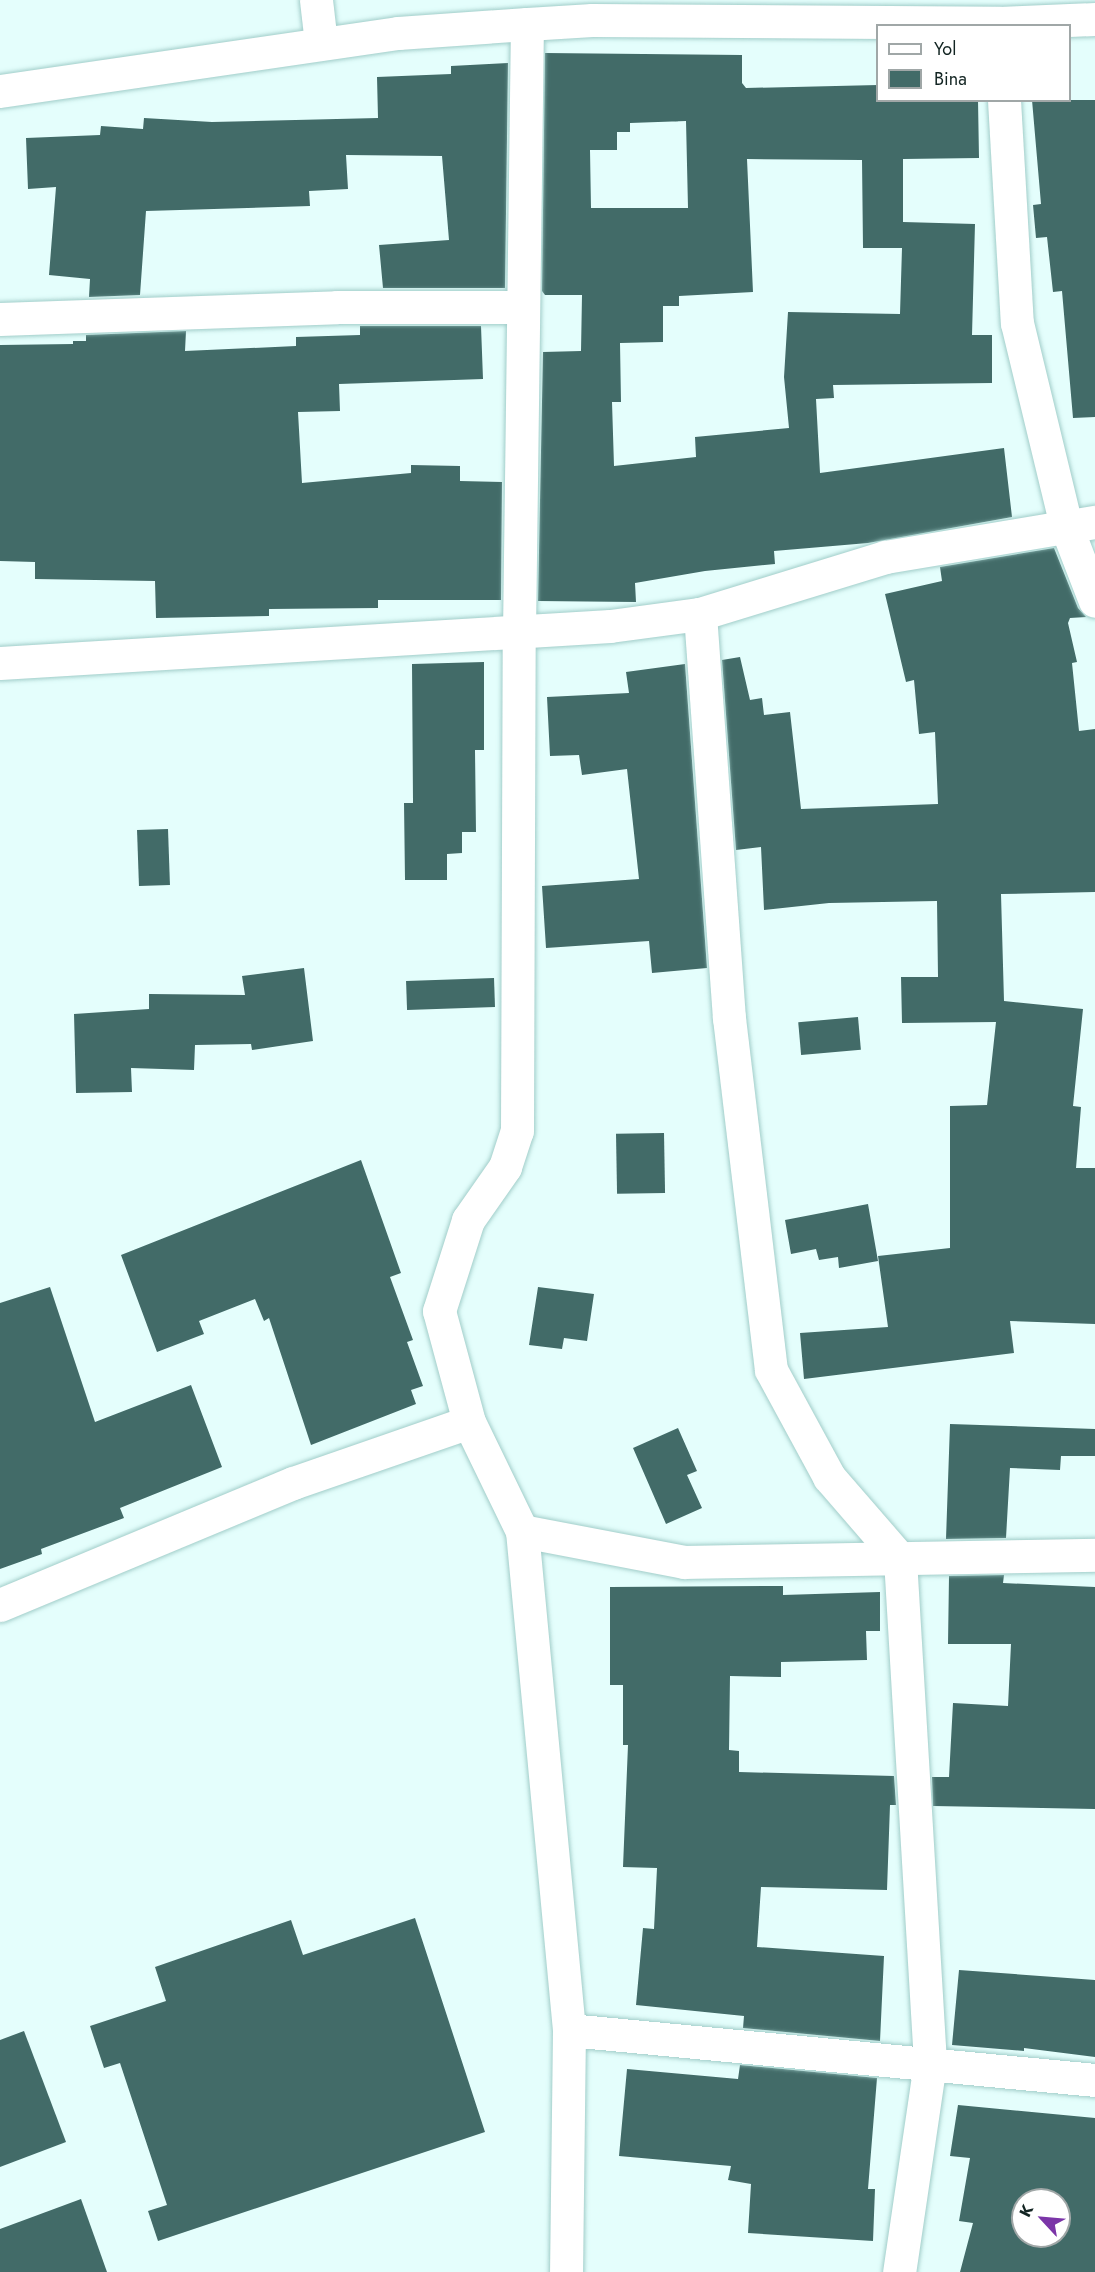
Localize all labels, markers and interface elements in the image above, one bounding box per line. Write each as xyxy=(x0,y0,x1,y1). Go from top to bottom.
legend xyxy=(876,24,1071,102)
text: Yol xyxy=(934,36,956,62)
text: Bina xyxy=(934,66,967,92)
north arrow xyxy=(1011,2188,1071,2248)
text: K xyxy=(1013,2201,1039,2221)

